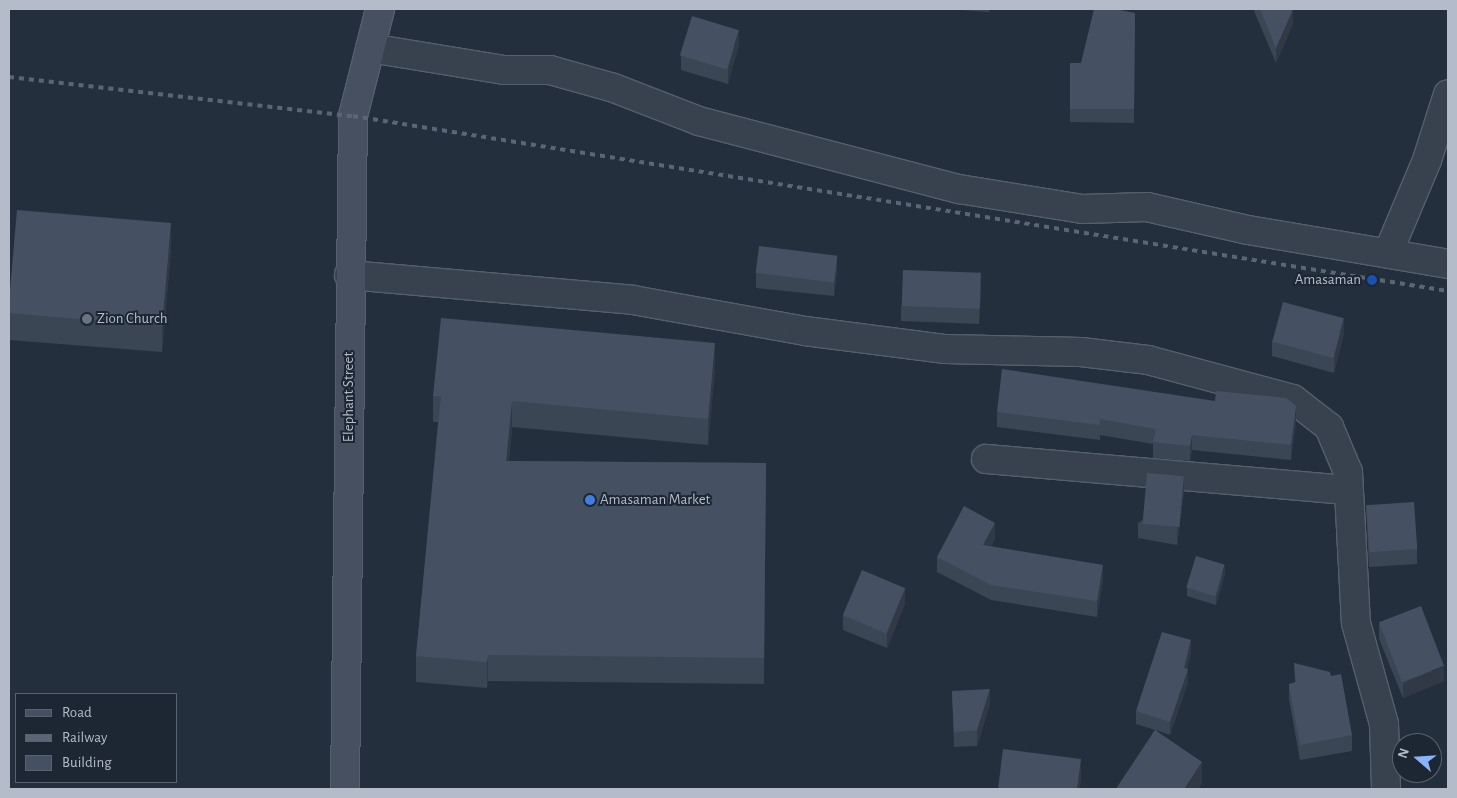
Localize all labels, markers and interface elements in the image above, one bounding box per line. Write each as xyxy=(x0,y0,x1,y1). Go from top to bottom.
place label: Amasaman xyxy=(1295,271,1361,289)
marker: Amasaman xyxy=(1365,273,1379,287)
place label: Zion Church xyxy=(97,310,167,328)
marker: Zion Church xyxy=(81,313,93,325)
street label: Elephant Street xyxy=(340,352,358,442)
place label: Amasaman Market xyxy=(600,491,710,509)
marker: Amasaman Market xyxy=(584,494,596,506)
legend xyxy=(15,693,178,783)
text: Road xyxy=(62,705,92,720)
text: Railway xyxy=(62,730,107,745)
north arrow xyxy=(1392,733,1442,783)
text: N xyxy=(1396,747,1412,760)
text: Building xyxy=(62,755,112,770)

